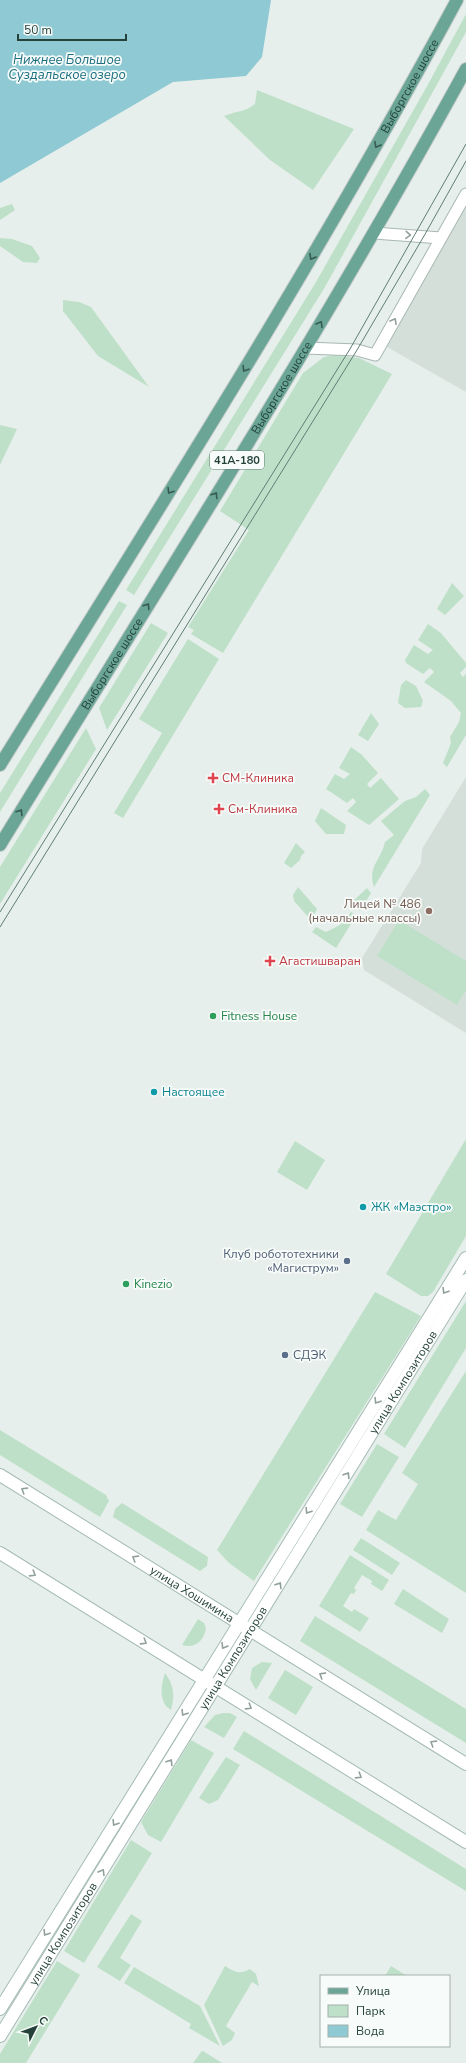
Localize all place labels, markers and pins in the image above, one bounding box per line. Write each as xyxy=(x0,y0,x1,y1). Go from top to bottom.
place label: СМ-Клиника xyxy=(222,770,294,786)
marker: СМ-Клиника xyxy=(207,772,219,784)
place label: См-Клиника xyxy=(228,801,298,817)
marker: См-Клиника xyxy=(213,803,225,815)
place label: Лицей № 486 (начальные классы) xyxy=(308,896,421,926)
marker: Лицей № 486 (начальные классы) xyxy=(424,906,434,916)
place label: Агастишваран xyxy=(279,953,361,969)
marker: Агастишваран xyxy=(264,955,276,967)
place label: Fitness House xyxy=(221,1008,297,1024)
marker: Fitness House xyxy=(208,1011,218,1021)
place label: Настоящее xyxy=(162,1084,225,1100)
marker: Настоящее xyxy=(149,1087,159,1097)
place label: ЖК «Маэстро» xyxy=(371,1199,452,1215)
marker: ЖК «Маэстро» xyxy=(358,1202,368,1212)
place label: Клуб робототехники «Магиструм» xyxy=(223,1246,339,1276)
marker: Клуб робототехники «Магиструм» xyxy=(342,1256,352,1266)
place label: Kinezio xyxy=(134,1276,173,1292)
marker: Kinezio xyxy=(121,1279,131,1289)
place label: СДЭК xyxy=(293,1347,326,1363)
marker: СДЭК xyxy=(280,1350,290,1360)

